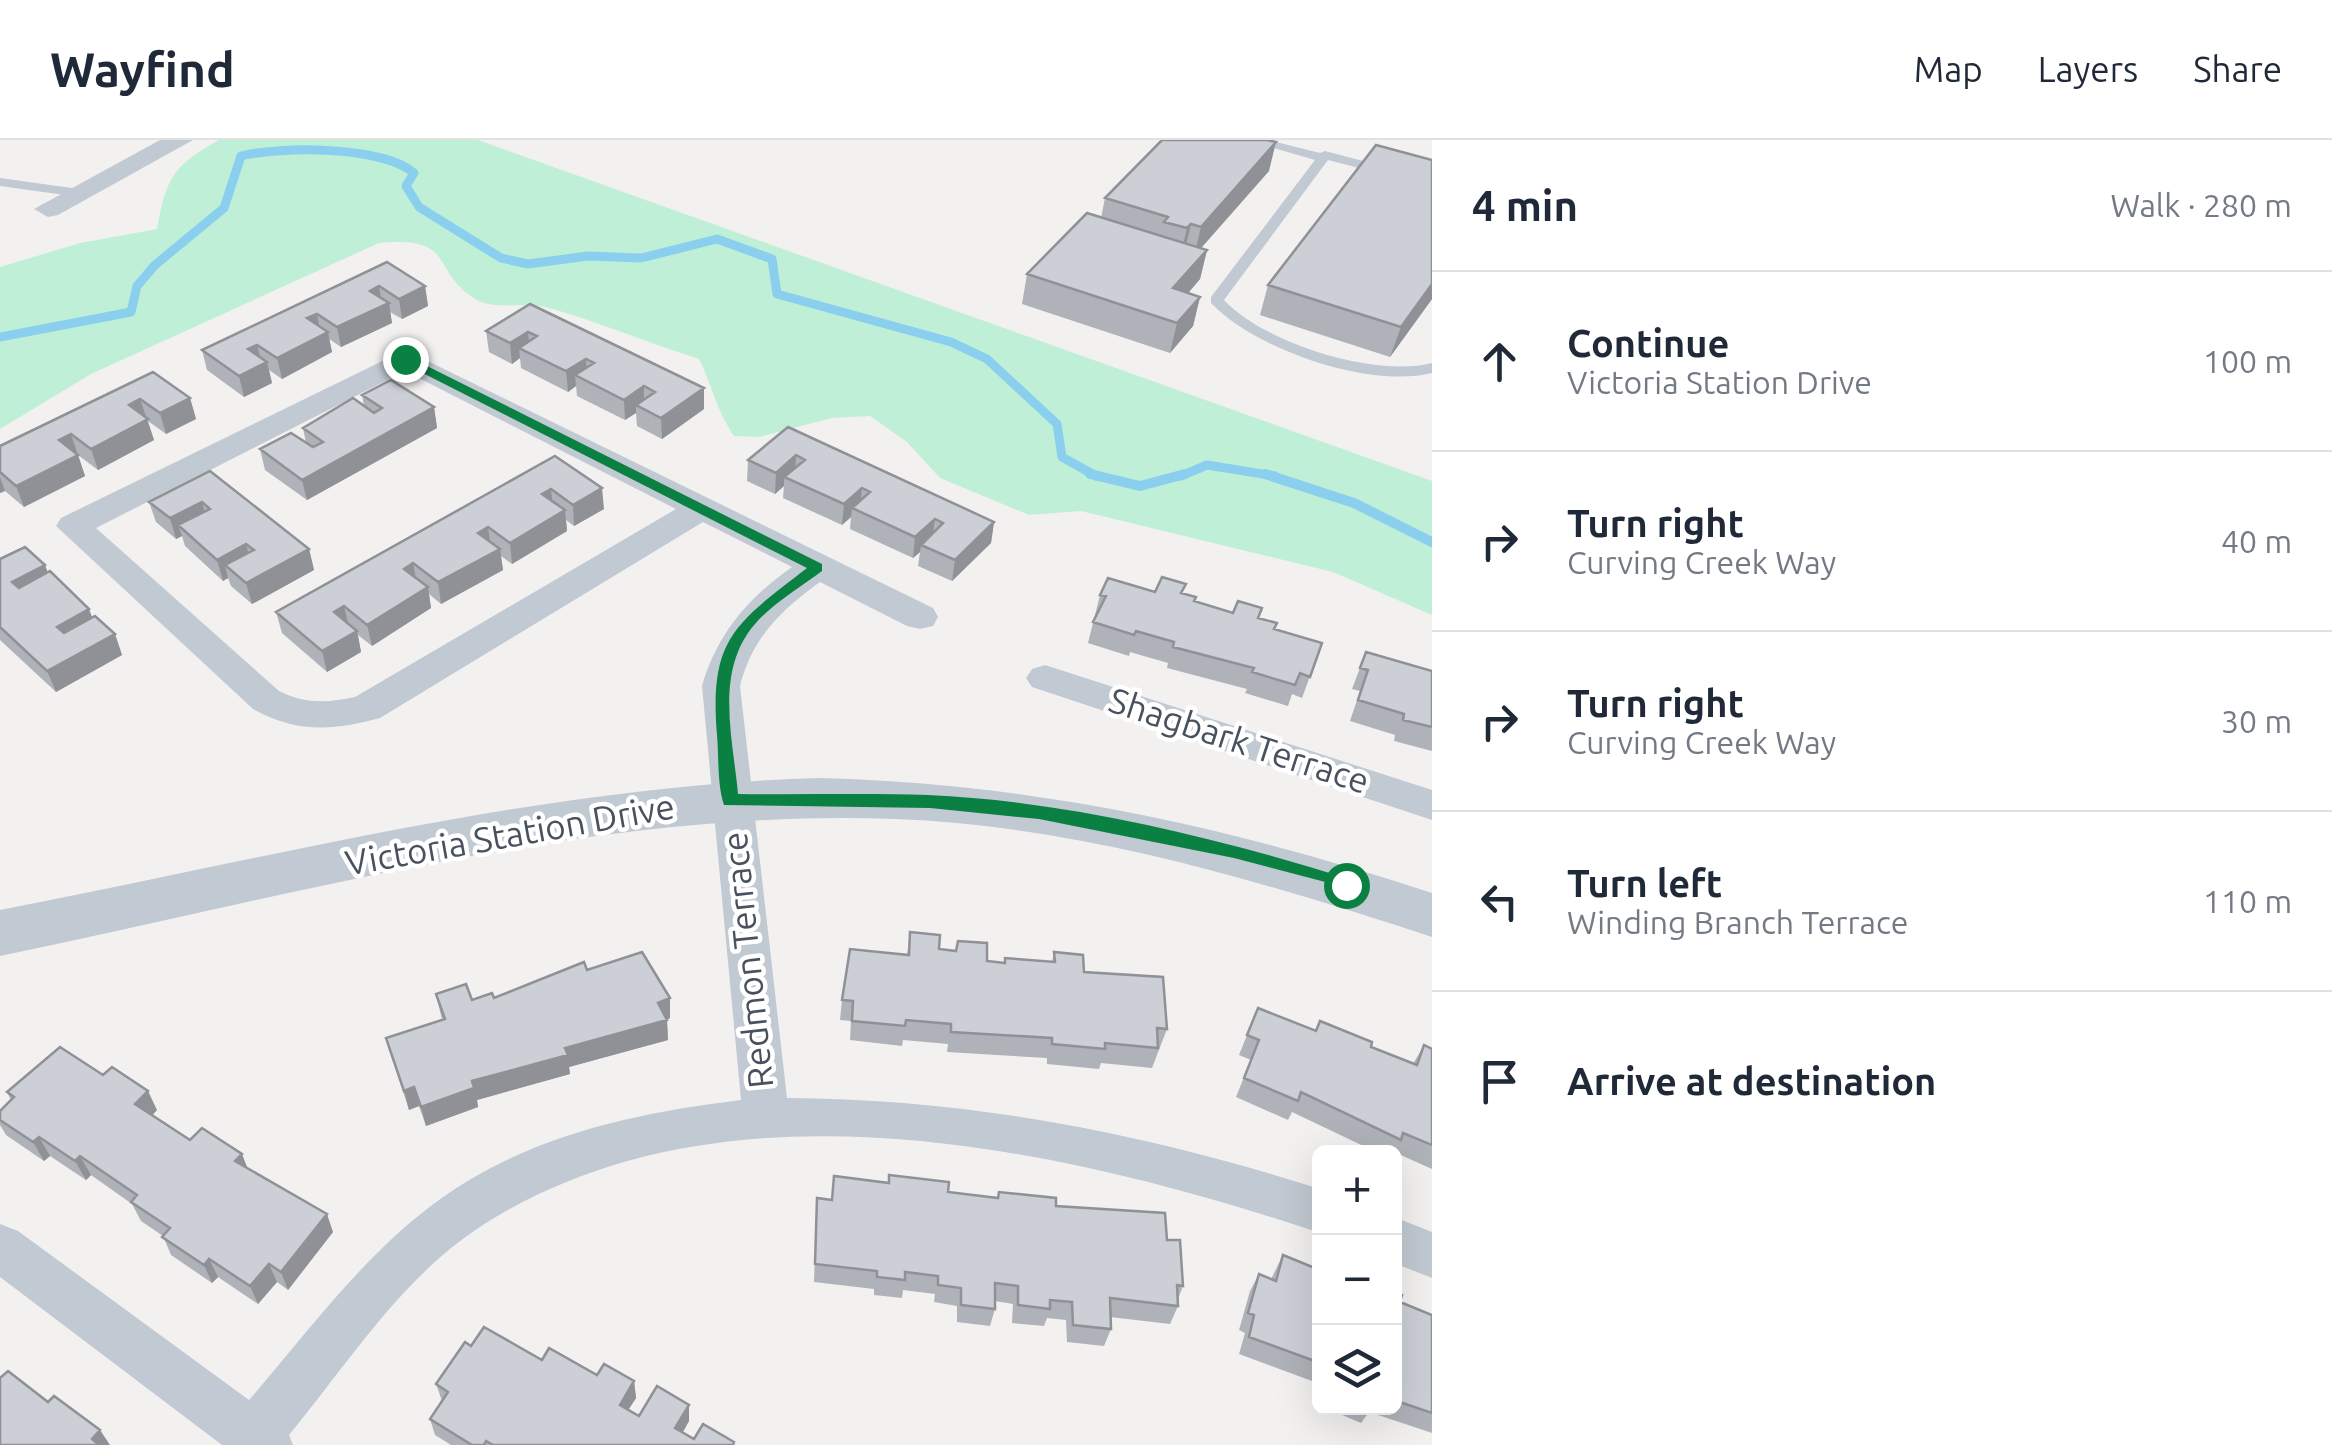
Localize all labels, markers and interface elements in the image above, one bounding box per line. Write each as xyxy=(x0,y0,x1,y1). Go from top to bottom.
text: Wayfind xyxy=(50,42,235,96)
text: Map xyxy=(1914,49,1983,89)
text: Layers xyxy=(2038,49,2138,89)
text: Share xyxy=(2193,49,2282,89)
text: 4 min xyxy=(1472,182,1578,229)
text: Walk · 280 m xyxy=(2110,187,2292,223)
text: Continue xyxy=(1567,322,1729,364)
icon: ahead xyxy=(1472,334,1527,389)
route end xyxy=(383,337,429,383)
text: 100 m xyxy=(2203,343,2292,379)
text: Victoria Station Drive xyxy=(1567,364,1872,400)
text: Turn right xyxy=(1567,502,1744,544)
icon: right xyxy=(1472,514,1527,569)
text: 40 m xyxy=(2221,523,2292,559)
text: Curving Creek Way xyxy=(1567,544,1836,580)
street label: Shagbark Terrace xyxy=(1104,679,1374,801)
text: Turn right xyxy=(1567,682,1744,724)
icon: right xyxy=(1472,694,1527,749)
text: 30 m xyxy=(2221,703,2292,739)
text: Curving Creek Way xyxy=(1567,724,1836,760)
street label: Victoria Station Drive xyxy=(342,785,678,883)
street label: Redmon Terrace xyxy=(714,830,780,1090)
text: Turn left xyxy=(1567,862,1722,904)
route start xyxy=(1324,863,1370,909)
icon: left xyxy=(1472,874,1527,929)
text: 110 m xyxy=(2203,883,2292,919)
text: Winding Branch Terrace xyxy=(1567,904,1908,940)
icon: arrive xyxy=(1472,1054,1527,1109)
text: Arrive at destination xyxy=(1567,1060,1936,1102)
map controls xyxy=(1312,1145,1402,1415)
button: + xyxy=(1312,1145,1402,1235)
button: − xyxy=(1312,1235,1402,1325)
button: layers xyxy=(1312,1325,1402,1415)

